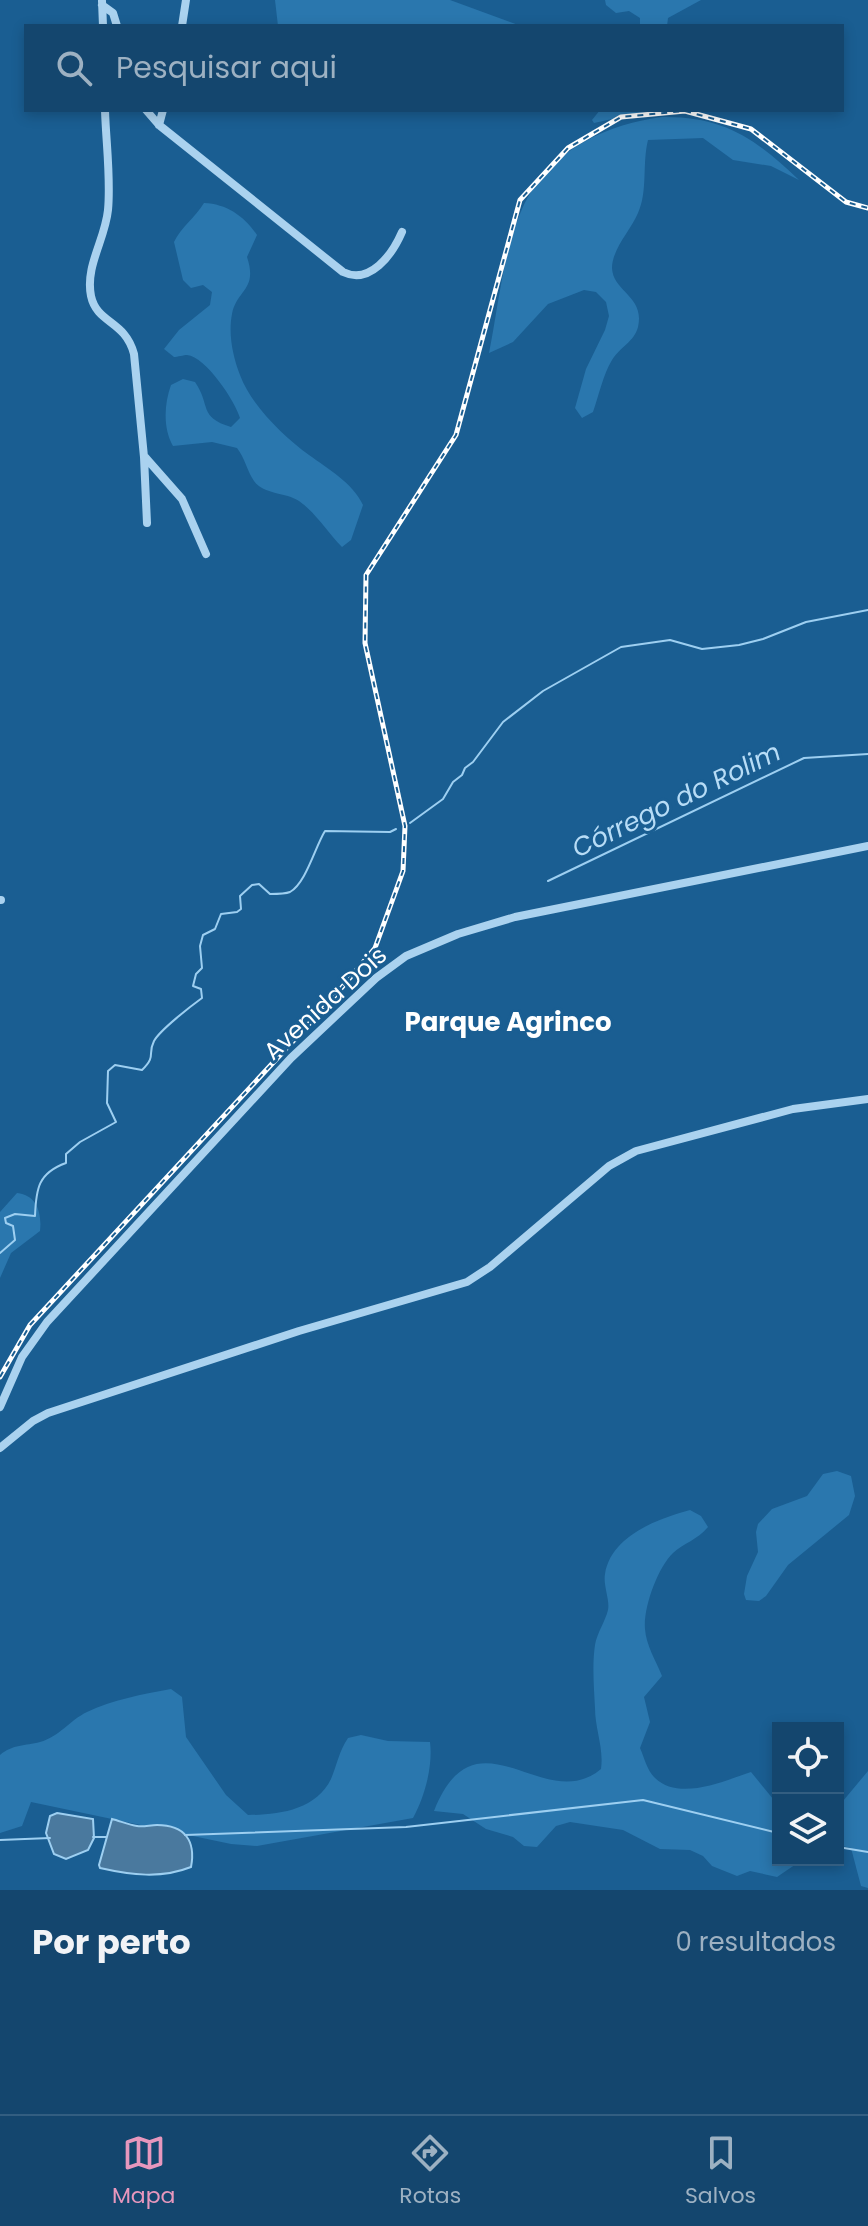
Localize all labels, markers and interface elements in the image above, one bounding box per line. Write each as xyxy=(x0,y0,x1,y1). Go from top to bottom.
search box xyxy=(24,24,844,112)
icon: search xyxy=(52,46,96,90)
text: Pesquisar aqui xyxy=(116,46,337,89)
water label: Córrego do Rolim xyxy=(566,734,786,866)
street label: Avenida Dois xyxy=(256,939,394,1067)
district label: Parque Agrinco xyxy=(404,1004,612,1040)
map controls xyxy=(772,1722,844,1866)
button: locate xyxy=(772,1722,844,1794)
button: layers xyxy=(772,1794,844,1866)
text: Por perto xyxy=(32,1918,191,1966)
text: 0 resultados xyxy=(675,1924,836,1960)
tab: Mapa xyxy=(112,2131,175,2212)
tab: Rotas xyxy=(399,2131,461,2212)
tab: Salvos xyxy=(685,2131,756,2212)

